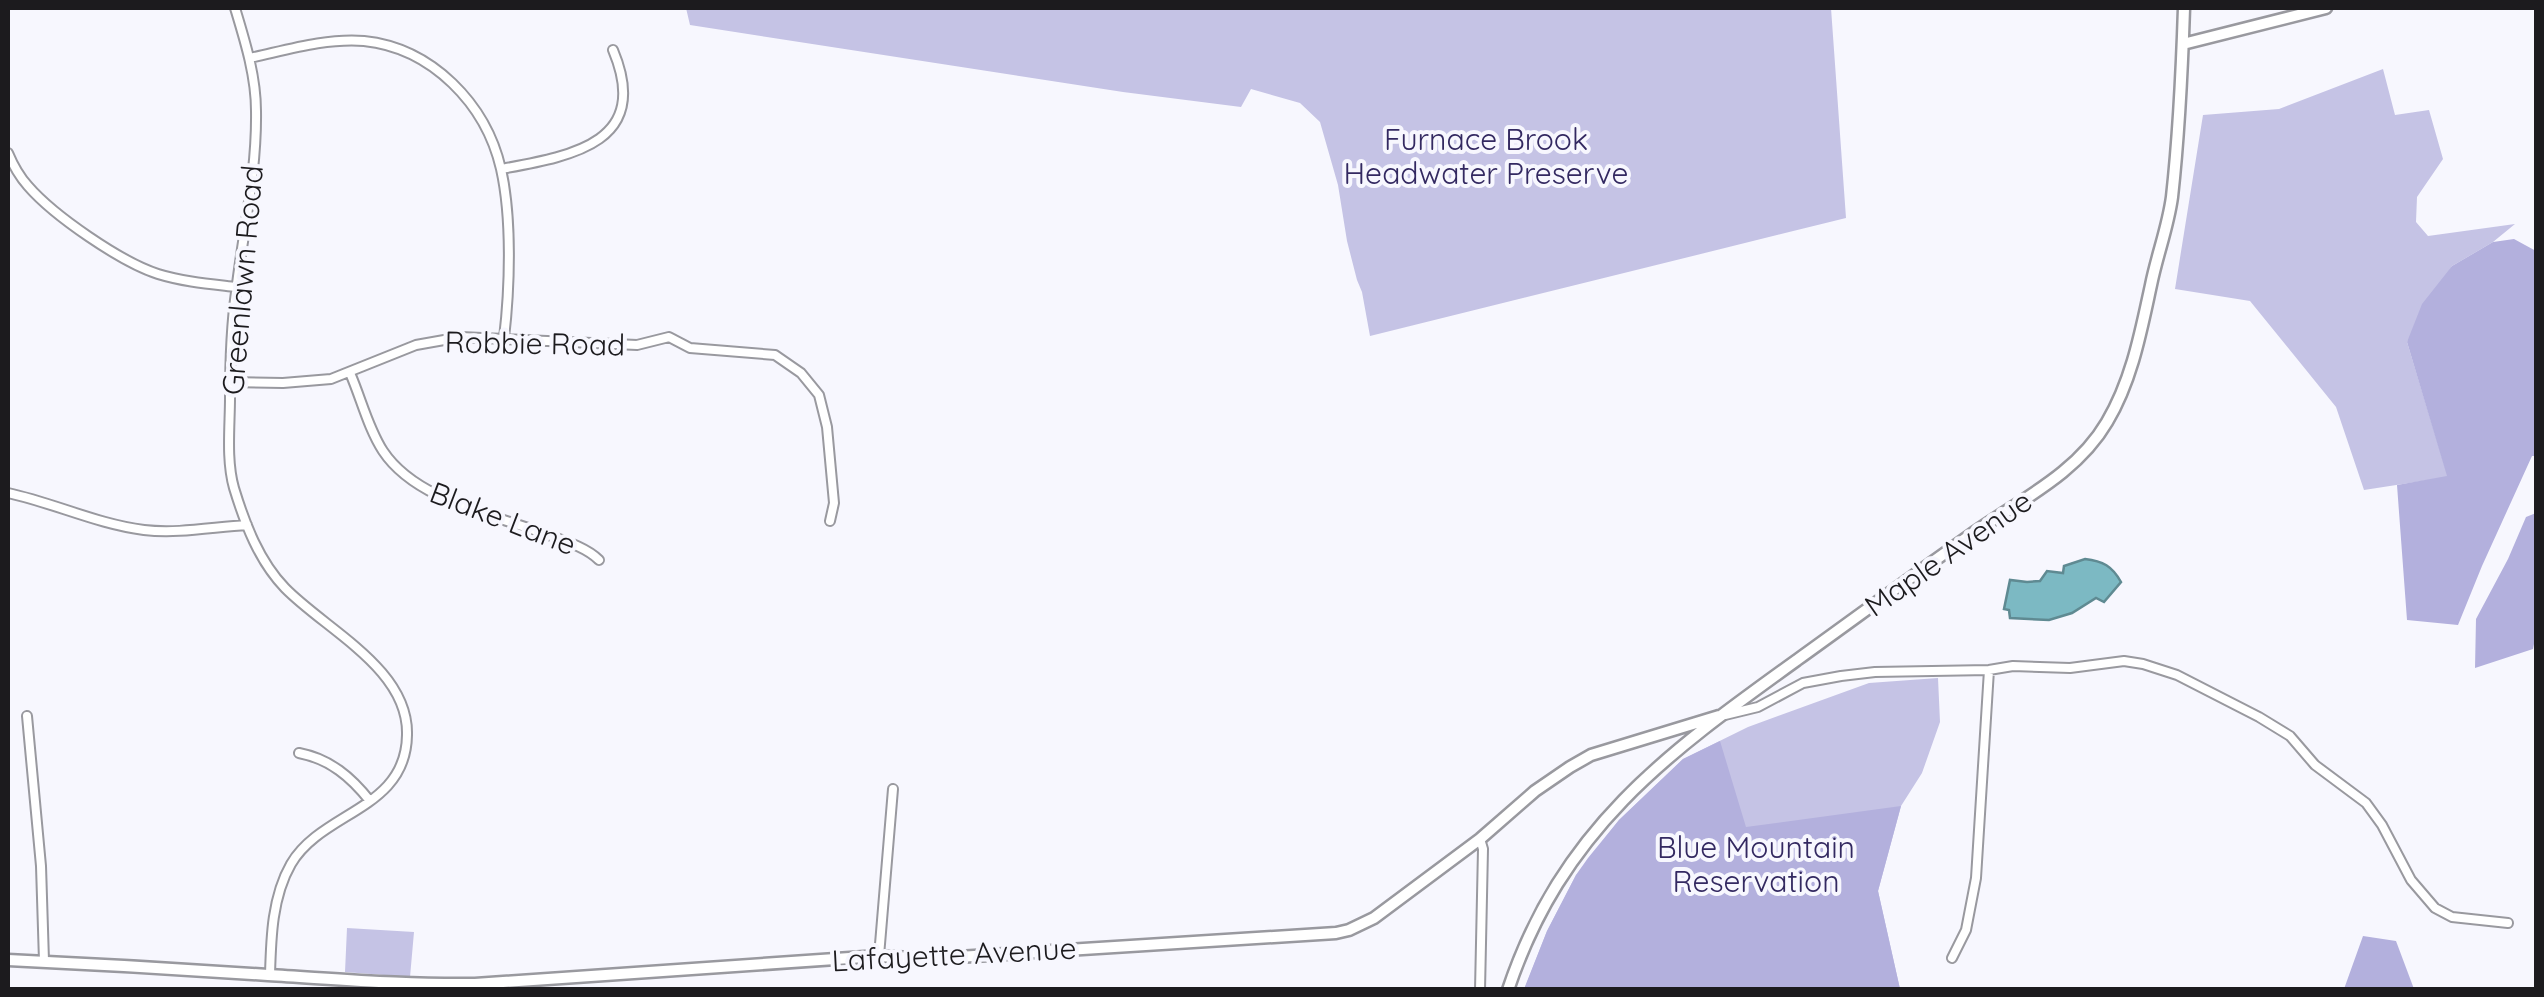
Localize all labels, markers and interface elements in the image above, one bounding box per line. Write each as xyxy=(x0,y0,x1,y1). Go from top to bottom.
park label: Furnace Brook Headwater Preserve xyxy=(1343,120,1629,192)
street label: Greenlawn Road xyxy=(213,164,271,396)
street label: Robbie Road xyxy=(444,322,626,364)
street label: Blake Lane xyxy=(425,473,581,563)
street label: Maple Avenue xyxy=(1857,481,2039,625)
park label: Blue Mountain Reservation xyxy=(1657,828,1855,900)
street label: Lafayette Avenue xyxy=(831,929,1077,979)

